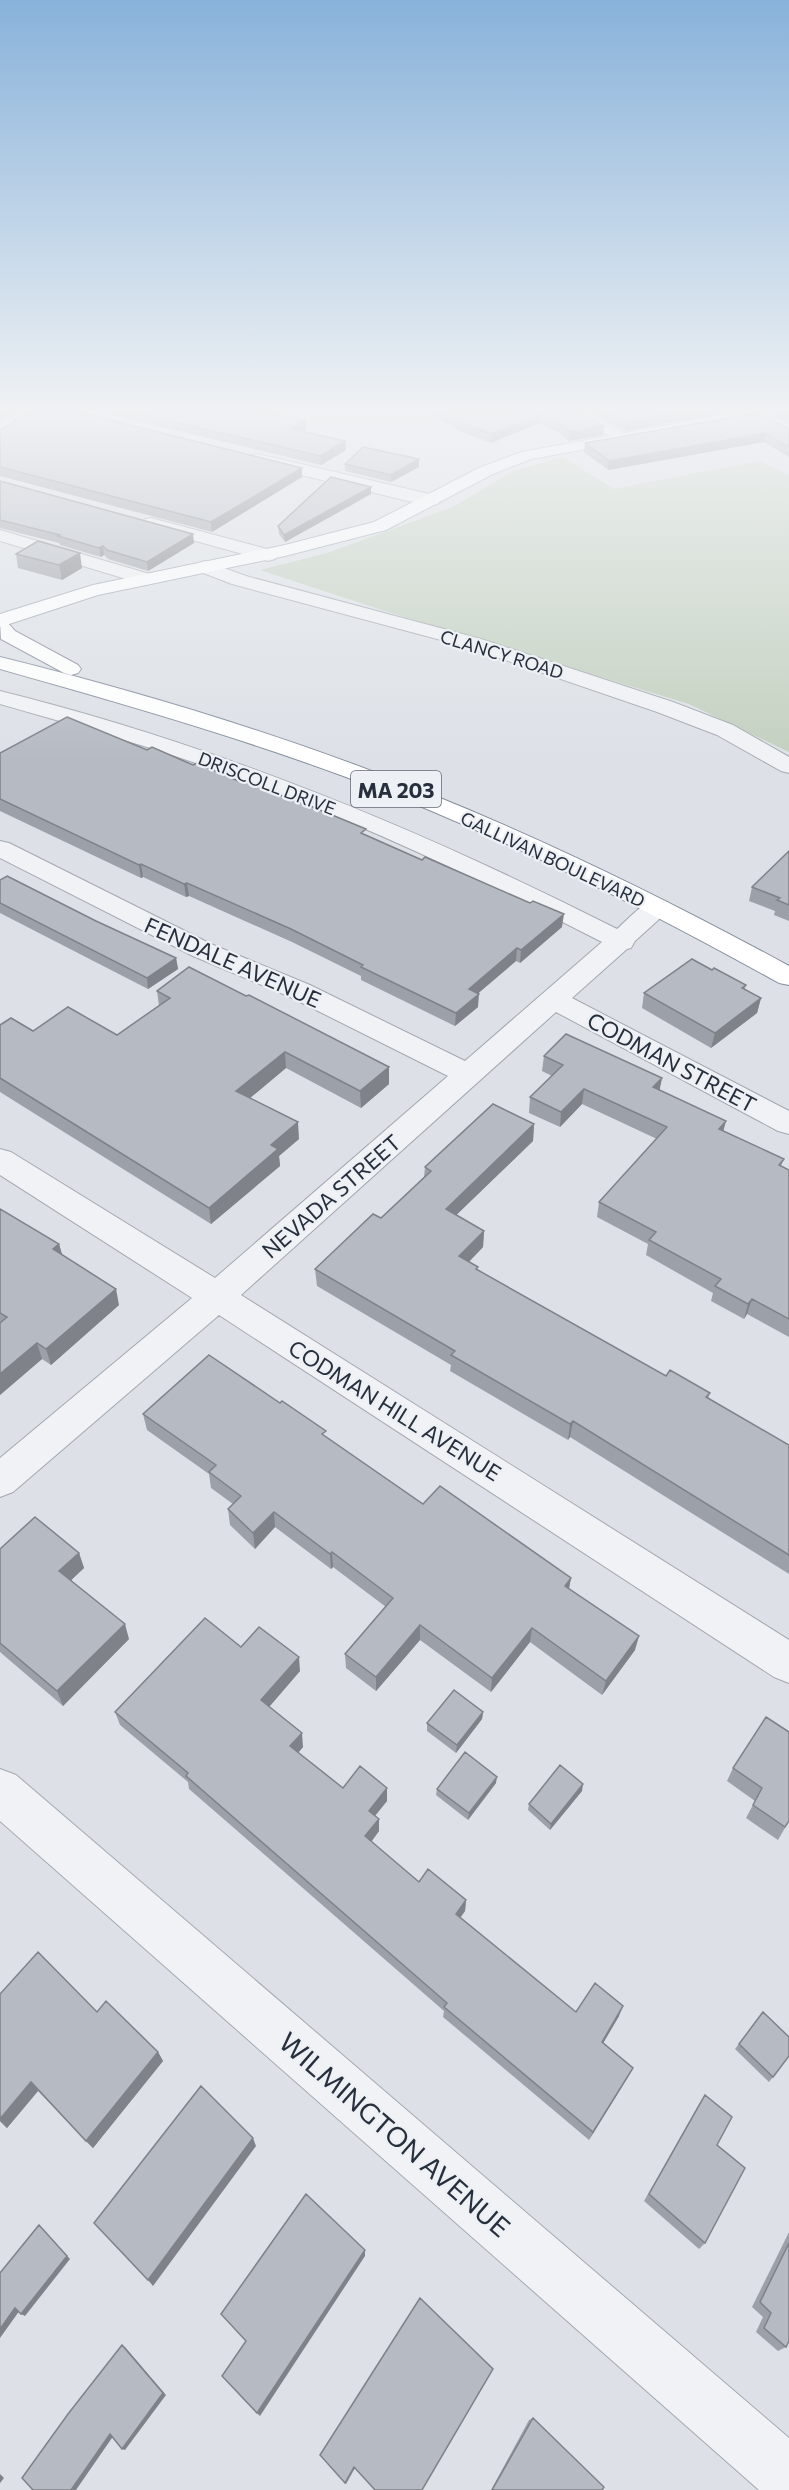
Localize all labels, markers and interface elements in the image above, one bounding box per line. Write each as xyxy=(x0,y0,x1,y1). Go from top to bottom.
street label: CLANCY ROAD xyxy=(438,625,566,683)
street label: DRISCOLL DRIVE xyxy=(195,747,339,819)
road number: MA 203 xyxy=(351,771,441,807)
street label: GALLIVAN BOULEVARD xyxy=(457,807,649,911)
street label: FENDALE AVENUE xyxy=(141,911,325,1013)
street label: CODMAN STREET xyxy=(583,1006,761,1118)
street label: NEVADA STREET xyxy=(256,1128,406,1264)
street label: CODMAN HILL AVENUE xyxy=(284,1334,506,1486)
street label: WILMINGTON AVENUE xyxy=(273,2025,517,2243)

